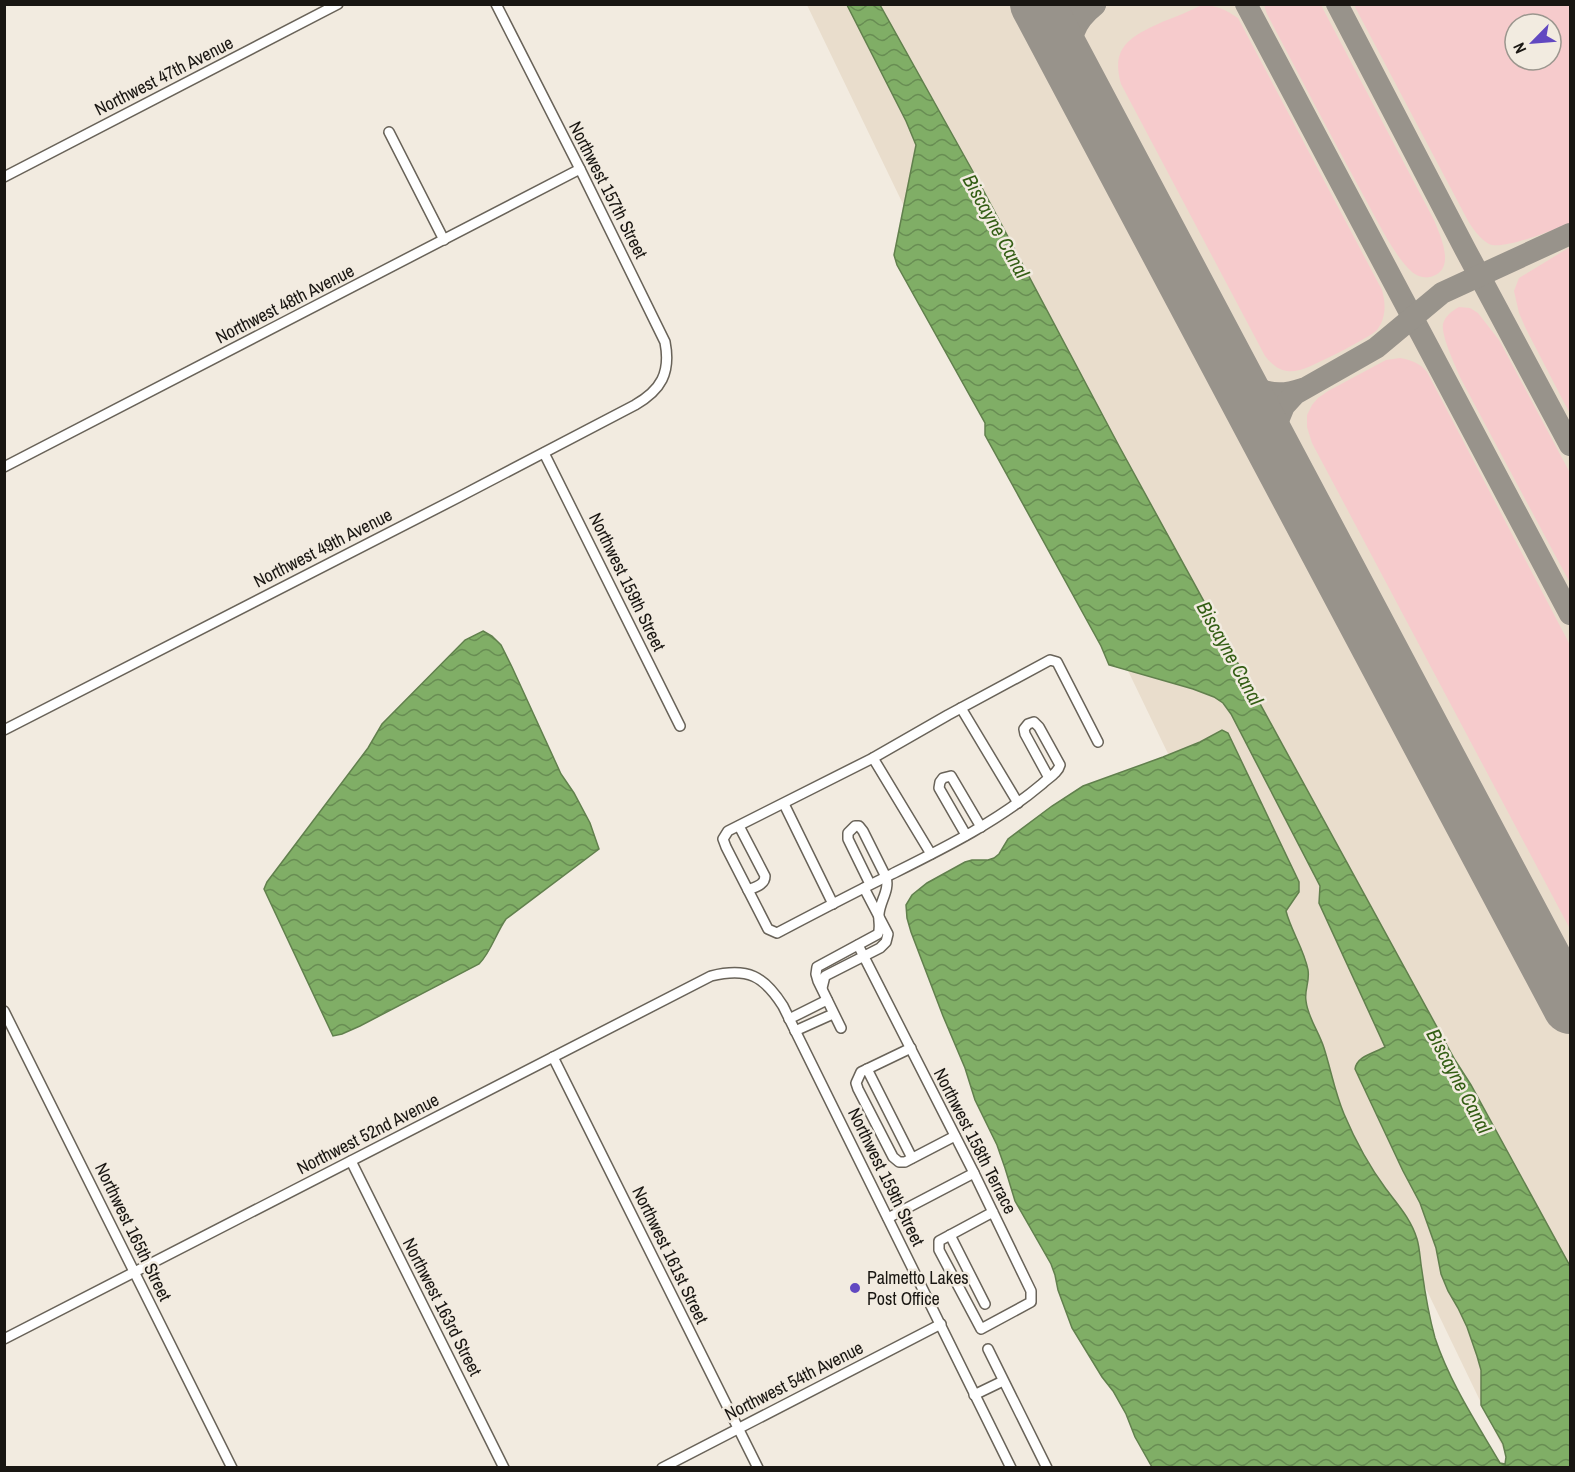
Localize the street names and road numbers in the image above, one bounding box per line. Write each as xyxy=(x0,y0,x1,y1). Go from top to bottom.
street label: Northwest 47th Avenue xyxy=(90,30,237,121)
street label: Northwest 157th Street xyxy=(563,117,654,263)
street label: Northwest 48th Avenue xyxy=(211,258,358,349)
street label: Northwest 49th Avenue xyxy=(249,502,396,593)
street label: Northwest 159th Street xyxy=(583,508,672,655)
street label: Northwest 158th Terrace xyxy=(928,1064,1023,1218)
street label: Northwest 52nd Avenue xyxy=(292,1087,443,1180)
street label: Northwest 159th Street xyxy=(842,1103,931,1250)
street label: Northwest 165th Street xyxy=(89,1158,178,1305)
street label: Northwest 161st Street xyxy=(626,1182,715,1328)
street label: Northwest 163rd Street xyxy=(397,1233,488,1380)
street label: Northwest 54th Avenue xyxy=(720,1335,867,1426)

